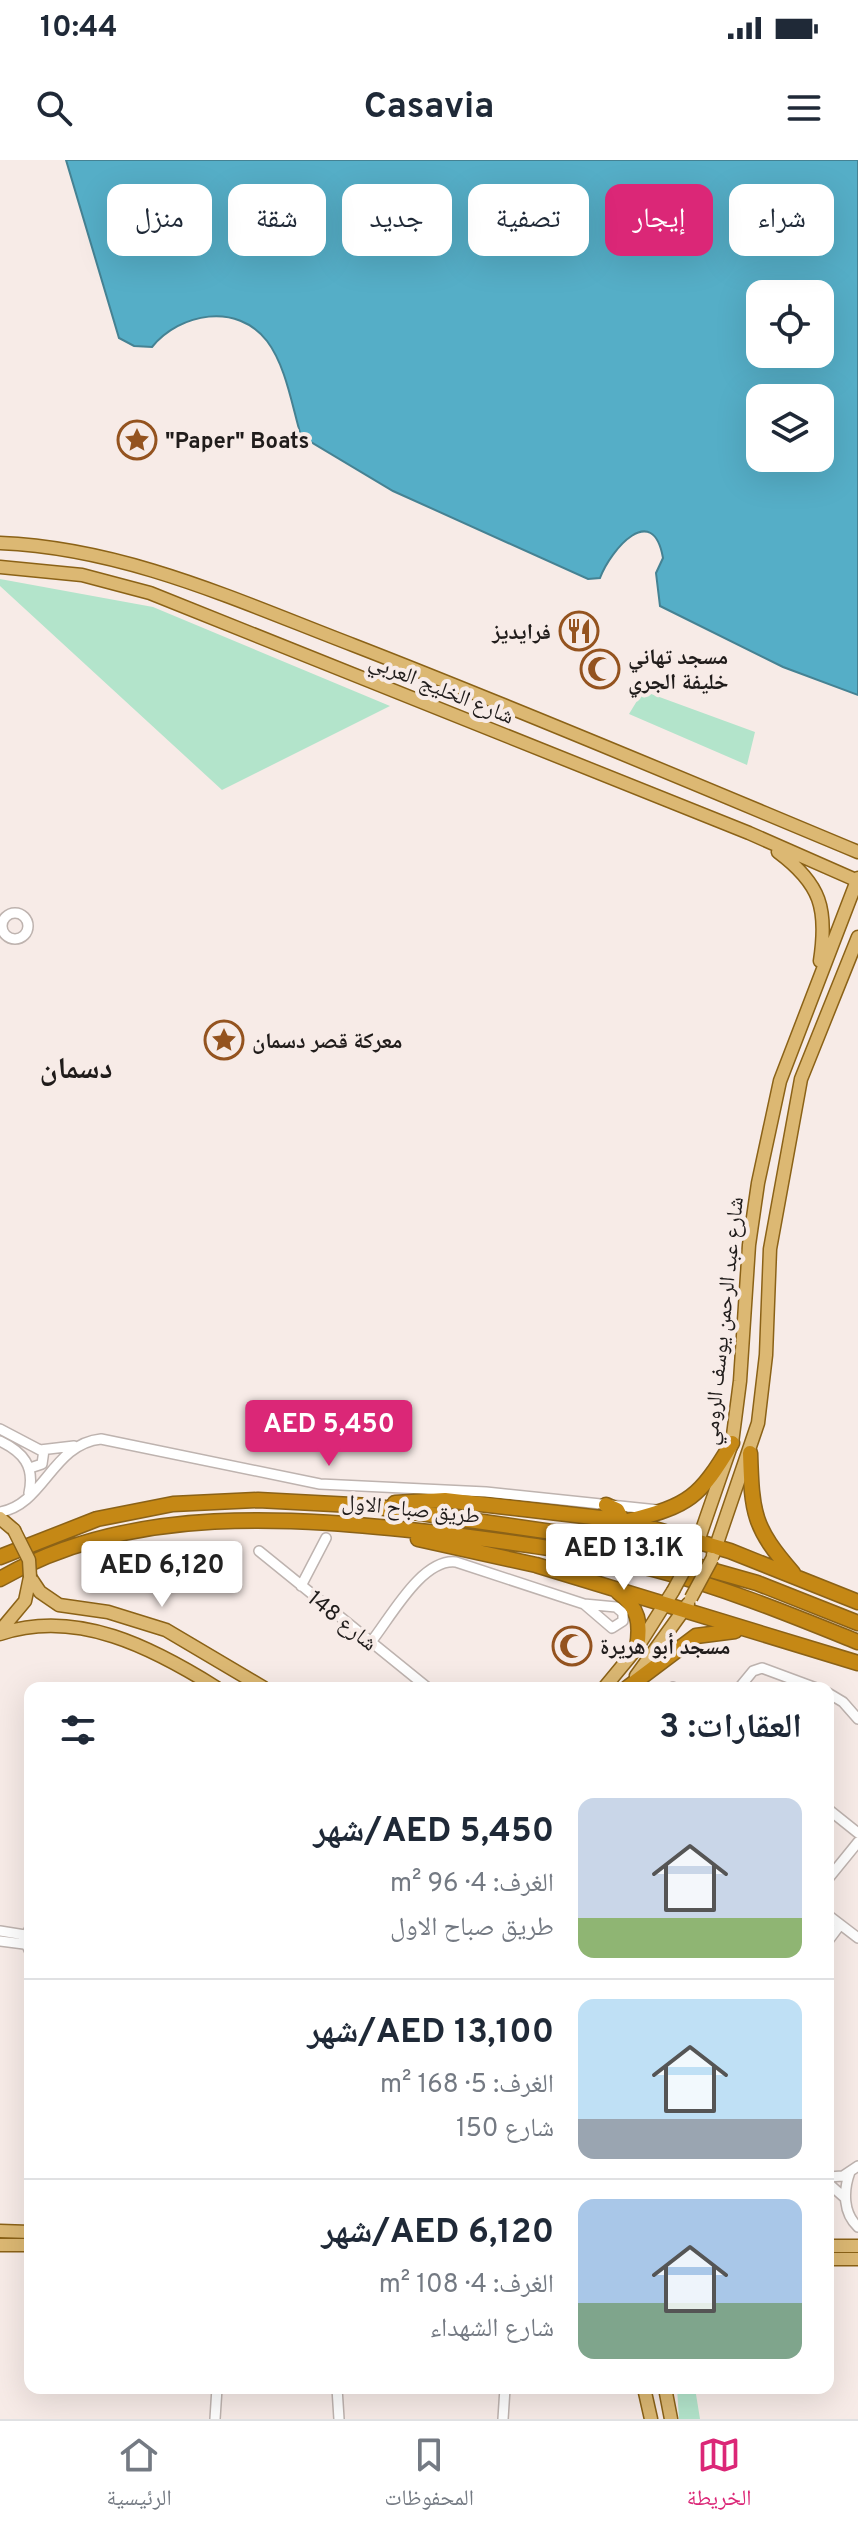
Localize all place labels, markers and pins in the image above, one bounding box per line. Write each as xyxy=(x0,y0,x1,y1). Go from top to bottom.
place icon: "Paper" Boats xyxy=(116,419,158,461)
place label: "Paper" Boats xyxy=(165,429,309,456)
restaurant icon: فرايديز xyxy=(558,610,600,652)
place label: فرايديز xyxy=(491,620,551,647)
place label: مسجد تهاني خليفة الجري xyxy=(628,645,729,698)
mosque icon: مسجد تهاني خليفة الجري xyxy=(579,648,621,690)
place icon: معركة قصر دسمان xyxy=(203,1019,245,1061)
place label: معركة قصر دسمان xyxy=(252,1029,402,1056)
pin: AED 5,450 xyxy=(237,1400,421,1468)
pin: AED 13.1K xyxy=(532,1524,716,1592)
pin: AED 6,120 xyxy=(70,1541,254,1609)
mosque icon: مسجد أبو هريرة xyxy=(551,1625,593,1667)
place label: مسجد أبو هريرة xyxy=(600,1632,731,1662)

